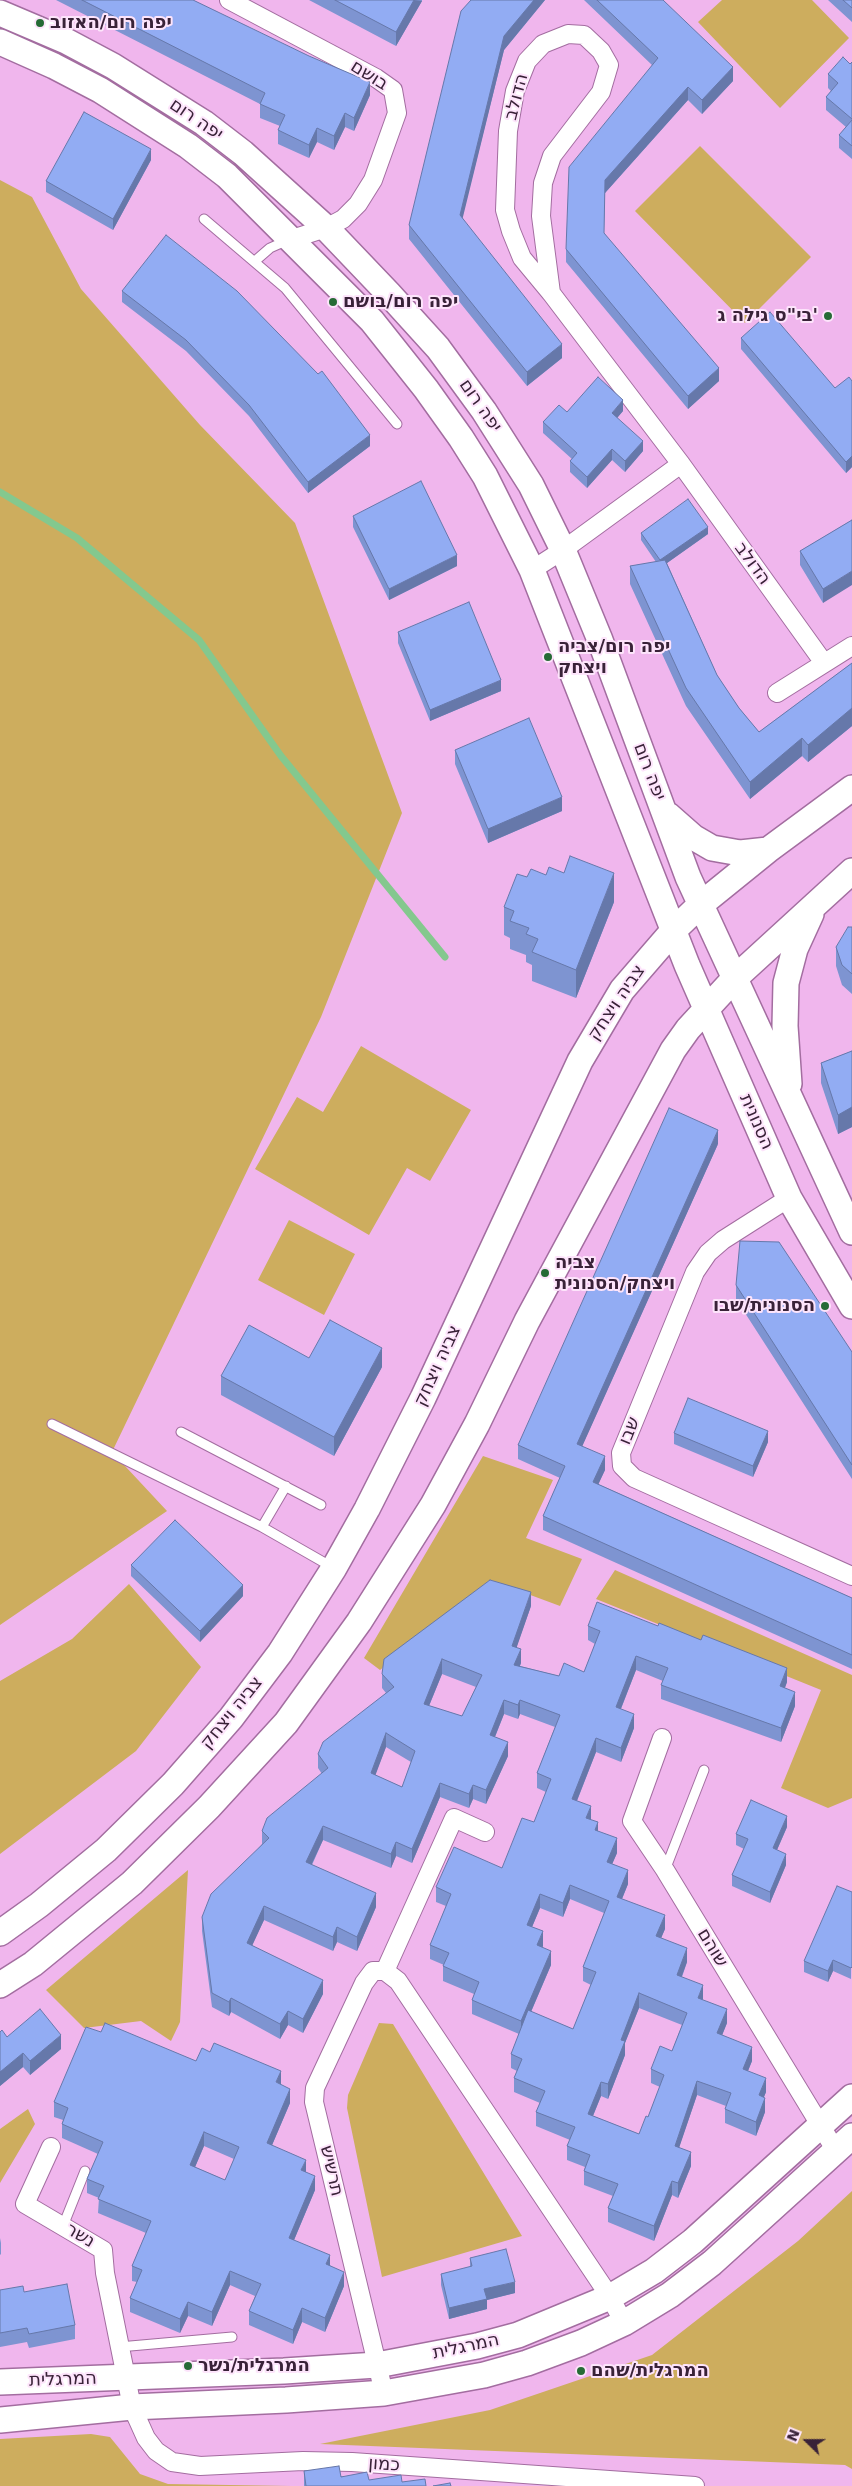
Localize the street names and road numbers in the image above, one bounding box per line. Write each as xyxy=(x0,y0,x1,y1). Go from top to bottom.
street label: בושם xyxy=(346,56,392,96)
street label: הדולב xyxy=(500,71,534,123)
street label: יפה רום xyxy=(165,94,227,146)
street label: יפה רום xyxy=(454,375,506,437)
street label: הדולב xyxy=(729,539,775,589)
street label: יפה רום xyxy=(628,740,670,804)
street label: צביה ויצחק xyxy=(584,961,650,1045)
street label: הסנונית xyxy=(734,1091,778,1153)
street label: צביה ויצחק xyxy=(410,1322,466,1410)
street label: שבו xyxy=(615,1414,645,1448)
street label: צביה ויצחק xyxy=(196,1673,268,1753)
street label: שוהם xyxy=(692,1925,732,1971)
street label: תרשיש xyxy=(315,2143,347,2199)
street label: נשר xyxy=(62,2219,98,2253)
street label: המרגלית xyxy=(431,2329,501,2365)
street label: המרגלית xyxy=(29,2368,97,2392)
street label: כמון xyxy=(368,2453,400,2477)

